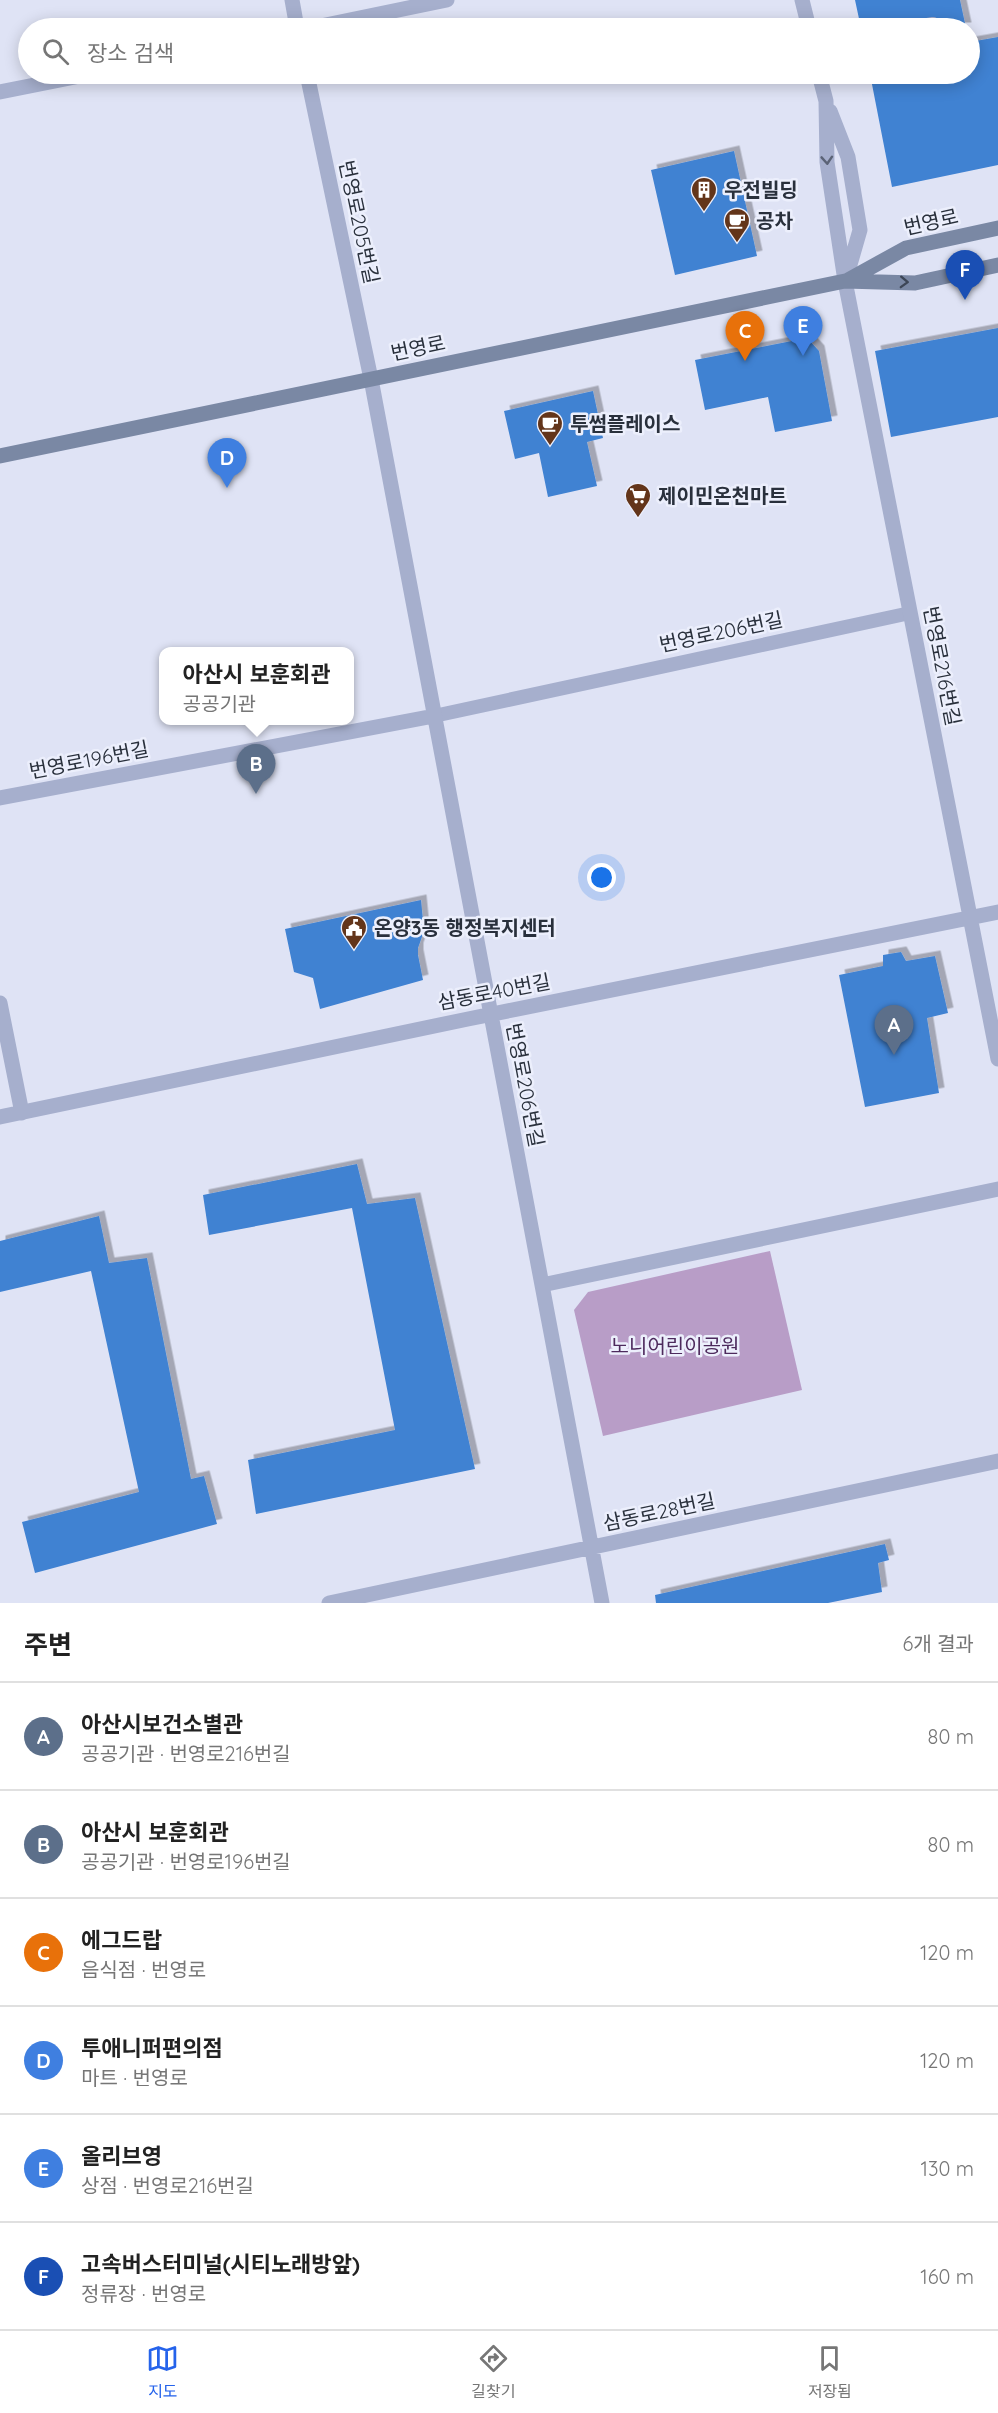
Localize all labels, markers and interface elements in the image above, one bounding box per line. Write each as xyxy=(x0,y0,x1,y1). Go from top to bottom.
search box xyxy=(18,18,980,84)
icon: search xyxy=(39,35,72,68)
text: 장소 검색 xyxy=(87,39,174,67)
one-way arrow xyxy=(820,155,833,164)
street label: 번영로205번길 xyxy=(334,158,385,286)
building icon: 우전빌딩 xyxy=(689,175,719,213)
place label: 우전빌딩 xyxy=(724,177,798,202)
street label: 번영로 xyxy=(901,203,961,240)
cafe icon: 공차 xyxy=(722,206,752,244)
place label: 공차 xyxy=(756,208,793,233)
pin: F xyxy=(946,250,984,300)
one-way arrow xyxy=(899,276,908,289)
pin: E xyxy=(784,306,822,356)
pin: C xyxy=(726,312,764,361)
street label: 번영로 xyxy=(388,330,447,365)
cafe icon: 투썸플레이스 xyxy=(535,409,565,447)
place label: 투썸플레이스 xyxy=(570,411,680,436)
pin: D xyxy=(208,438,246,488)
supermarket icon: 제이민온천마트 xyxy=(623,481,653,519)
place label: 제이민온천마트 xyxy=(658,483,787,508)
street label: 번영로216번길 xyxy=(919,604,966,728)
street label: 번영로206번길 xyxy=(657,606,785,657)
popup xyxy=(159,647,354,725)
text: 아산시 보훈회관 xyxy=(183,660,330,688)
text: 공공기관 xyxy=(183,691,256,716)
street label: 번영로196번길 xyxy=(27,736,151,783)
pin: B xyxy=(236,744,276,794)
your location xyxy=(587,863,616,892)
public building icon: 온양3동 행정복지센터 xyxy=(339,913,369,951)
place label: 온양3동 행정복지센터 xyxy=(374,915,556,940)
street label: 삼동로40번길 xyxy=(435,968,552,1015)
pin: A xyxy=(874,1006,914,1055)
street label: 번영로206번길 xyxy=(501,1021,550,1149)
park label: 노니어린이공원 xyxy=(611,1333,739,1358)
street label: 삼동로28번길 xyxy=(601,1487,717,1536)
text: 주변 xyxy=(24,1628,72,1661)
text: 6개 결과 xyxy=(903,1631,974,1656)
text: 아산시보건소별관 xyxy=(81,1710,243,1738)
text: A xyxy=(37,1724,50,1749)
text: 80 m xyxy=(928,1724,974,1749)
text: 공공기관 · 번영로216번길 xyxy=(81,1741,291,1766)
text: 아산시 보훈회관 xyxy=(81,1818,229,1846)
text: B xyxy=(37,1832,50,1857)
text: 80 m xyxy=(928,1832,974,1857)
text: 공공기관 · 번영로196번길 xyxy=(81,1849,291,1874)
text: 에그드랍 xyxy=(81,1926,162,1954)
text: C xyxy=(37,1940,50,1965)
text: 120 m xyxy=(920,1940,974,1965)
text: 음식점 · 번영로 xyxy=(81,1957,206,1982)
text: 투애니퍼편의점 xyxy=(81,2034,223,2062)
text: D xyxy=(36,2048,51,2073)
text: 120 m xyxy=(920,2048,974,2073)
text: 마트 · 번영로 xyxy=(81,2065,188,2090)
text: 올리브영 xyxy=(81,2142,162,2170)
text: E xyxy=(38,2156,49,2181)
text: 130 m xyxy=(921,2156,974,2181)
text: 상점 · 번영로216번길 xyxy=(81,2173,254,2198)
text: 고속버스터미널(시티노래방앞) xyxy=(81,2250,360,2278)
text: F xyxy=(38,2264,49,2289)
text: 160 m xyxy=(920,2264,974,2289)
text: 정류장 · 번영로 xyxy=(81,2281,206,2306)
tab: 지도 xyxy=(146,2342,179,2402)
tab: 길찾기 xyxy=(471,2342,516,2402)
tab: 저장됨 xyxy=(808,2342,852,2402)

